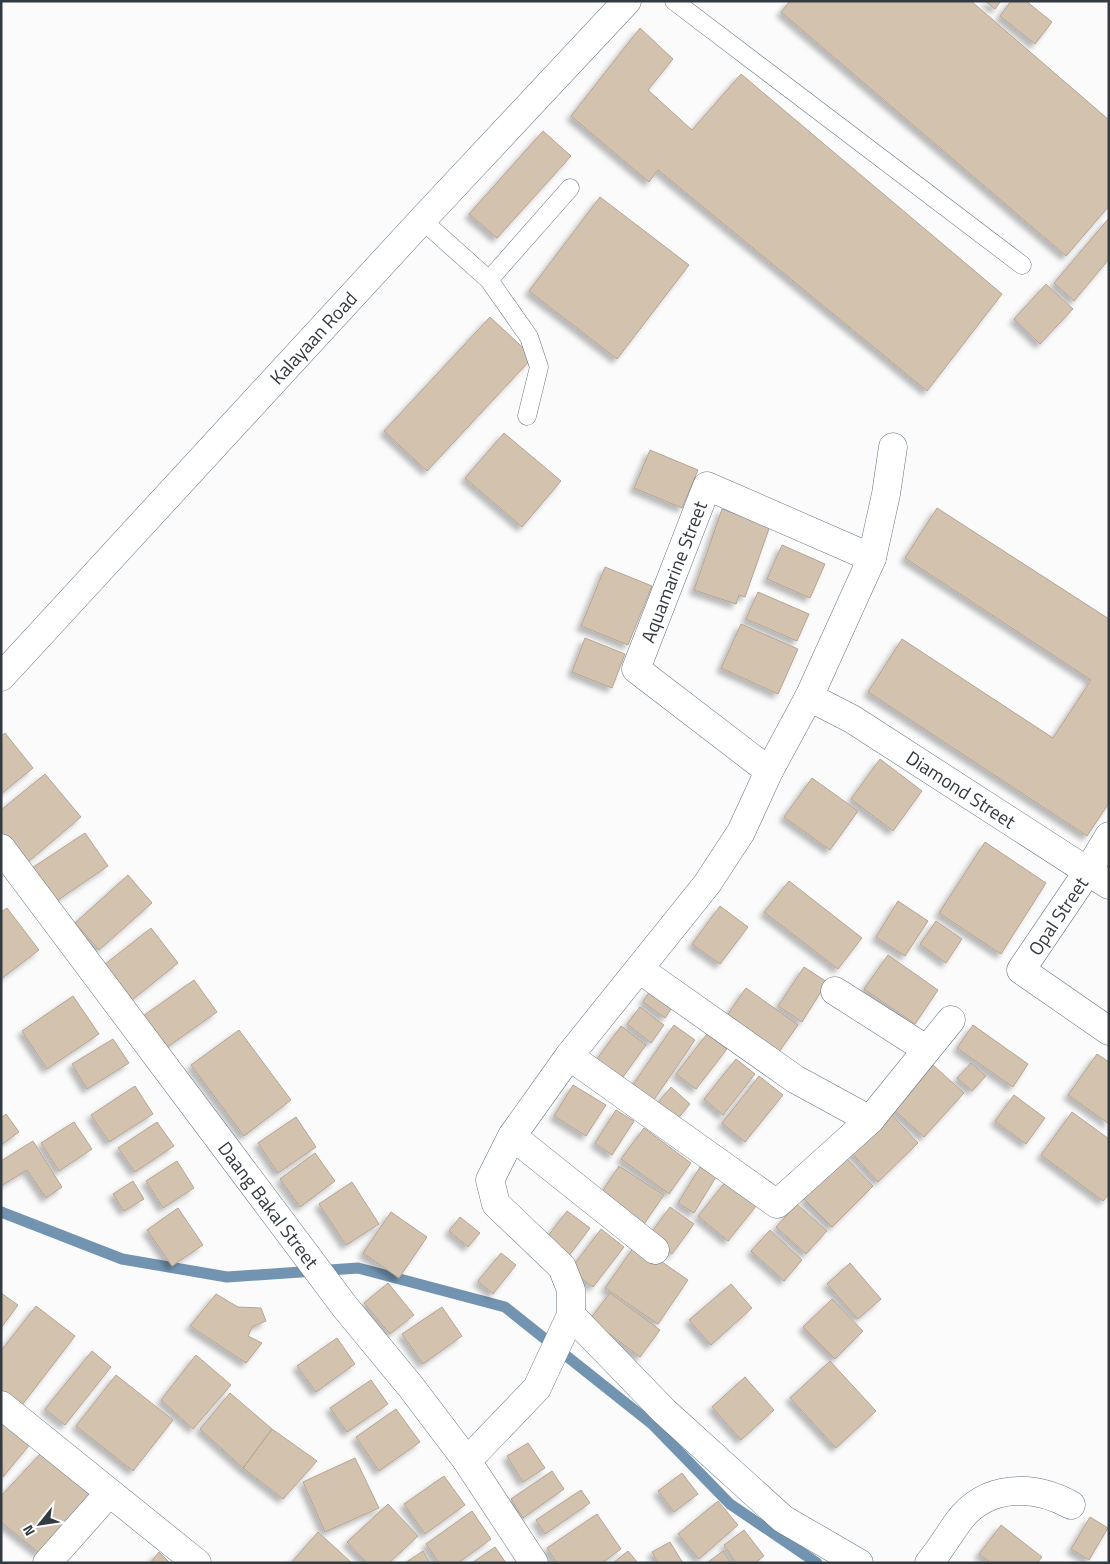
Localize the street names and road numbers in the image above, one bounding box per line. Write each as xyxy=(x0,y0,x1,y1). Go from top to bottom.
street label: Kalayaan Road xyxy=(262,284,364,391)
street label: Aquamarine Street xyxy=(633,496,714,647)
street label: Diamond Street xyxy=(901,743,1022,835)
street label: Opal Street xyxy=(1021,870,1095,961)
street label: Daang Bakal Street xyxy=(211,1135,327,1275)

